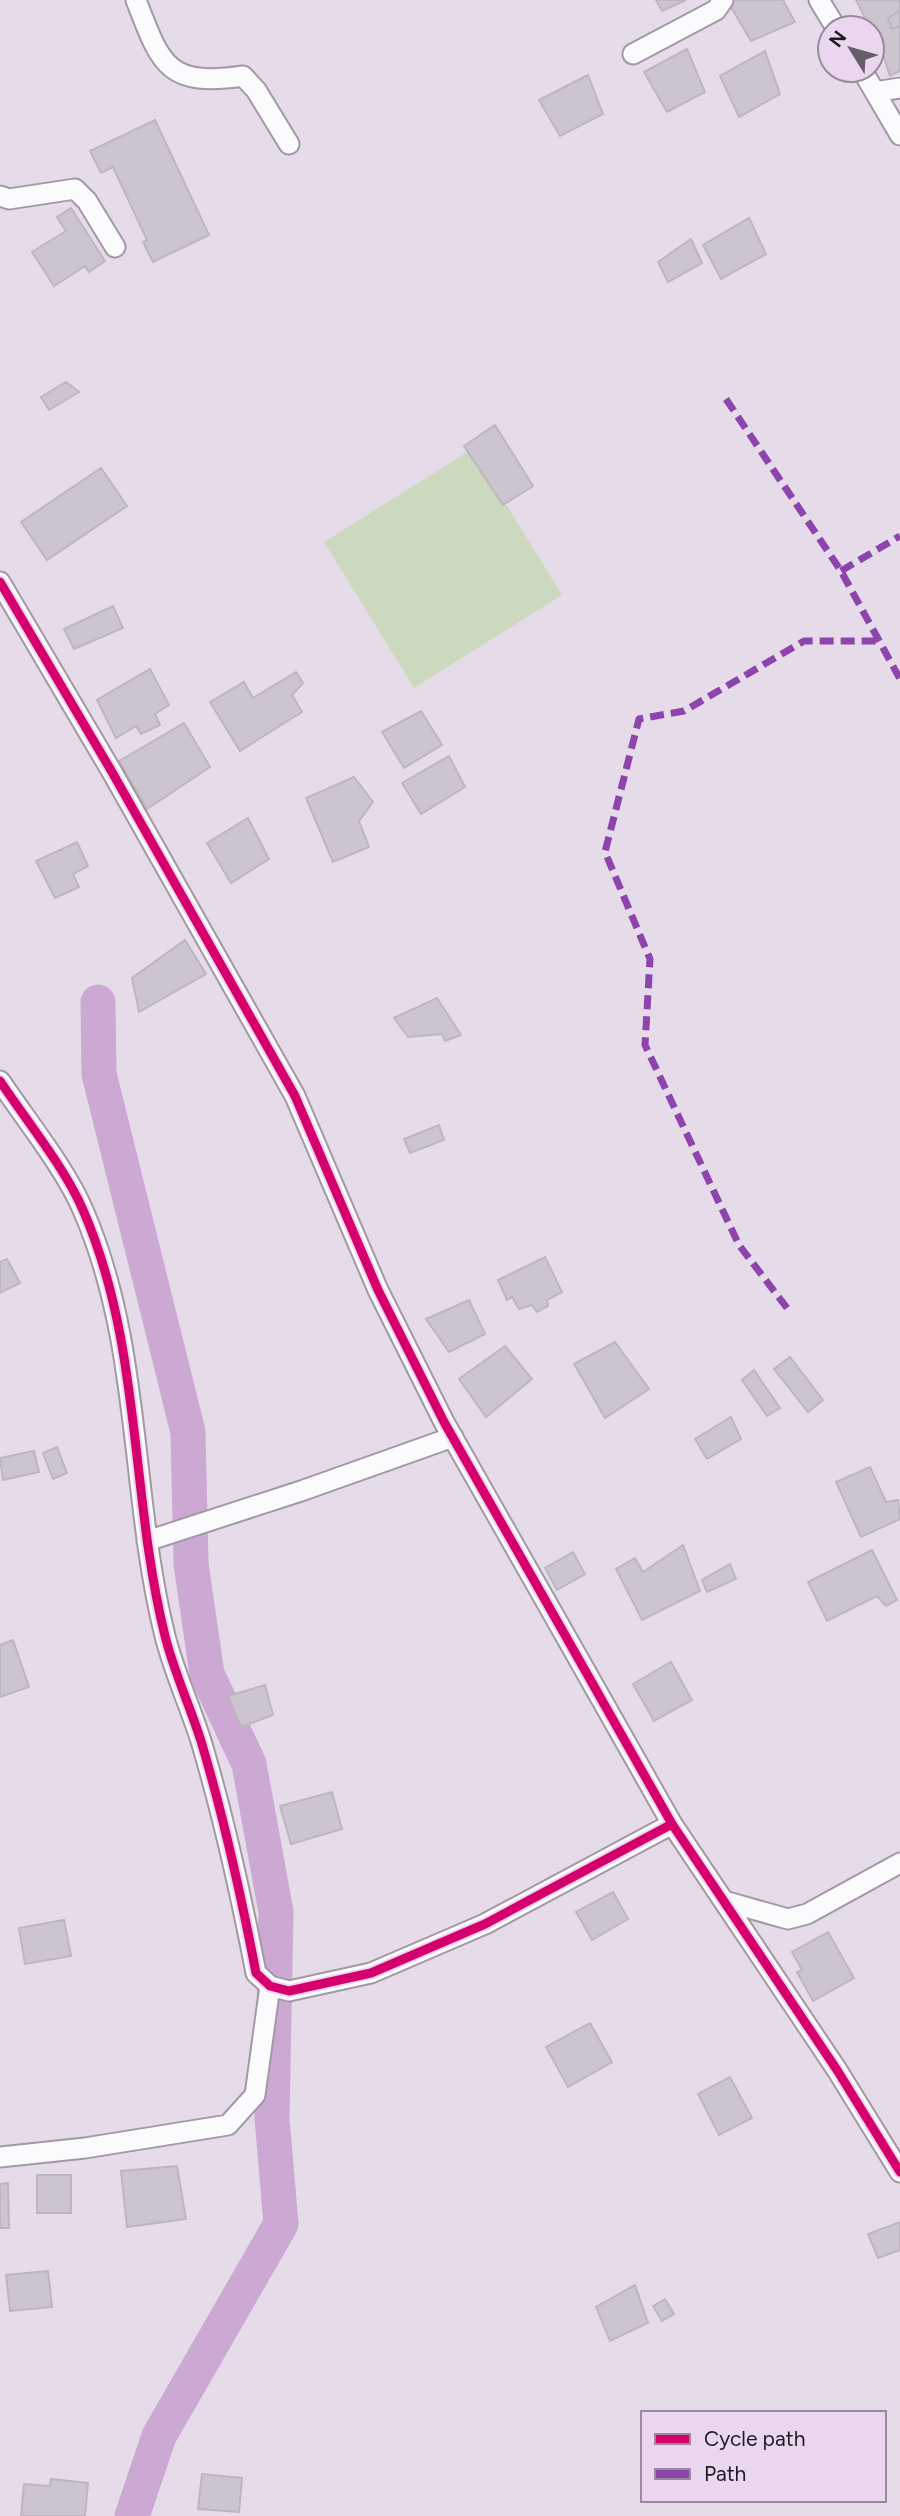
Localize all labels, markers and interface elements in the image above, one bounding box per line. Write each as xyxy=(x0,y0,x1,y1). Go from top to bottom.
north arrow xyxy=(816,14,886,84)
text: N xyxy=(824,26,851,52)
legend xyxy=(641,2411,886,2502)
text: Cycle path xyxy=(704,2426,805,2451)
text: Path xyxy=(704,2461,746,2486)

